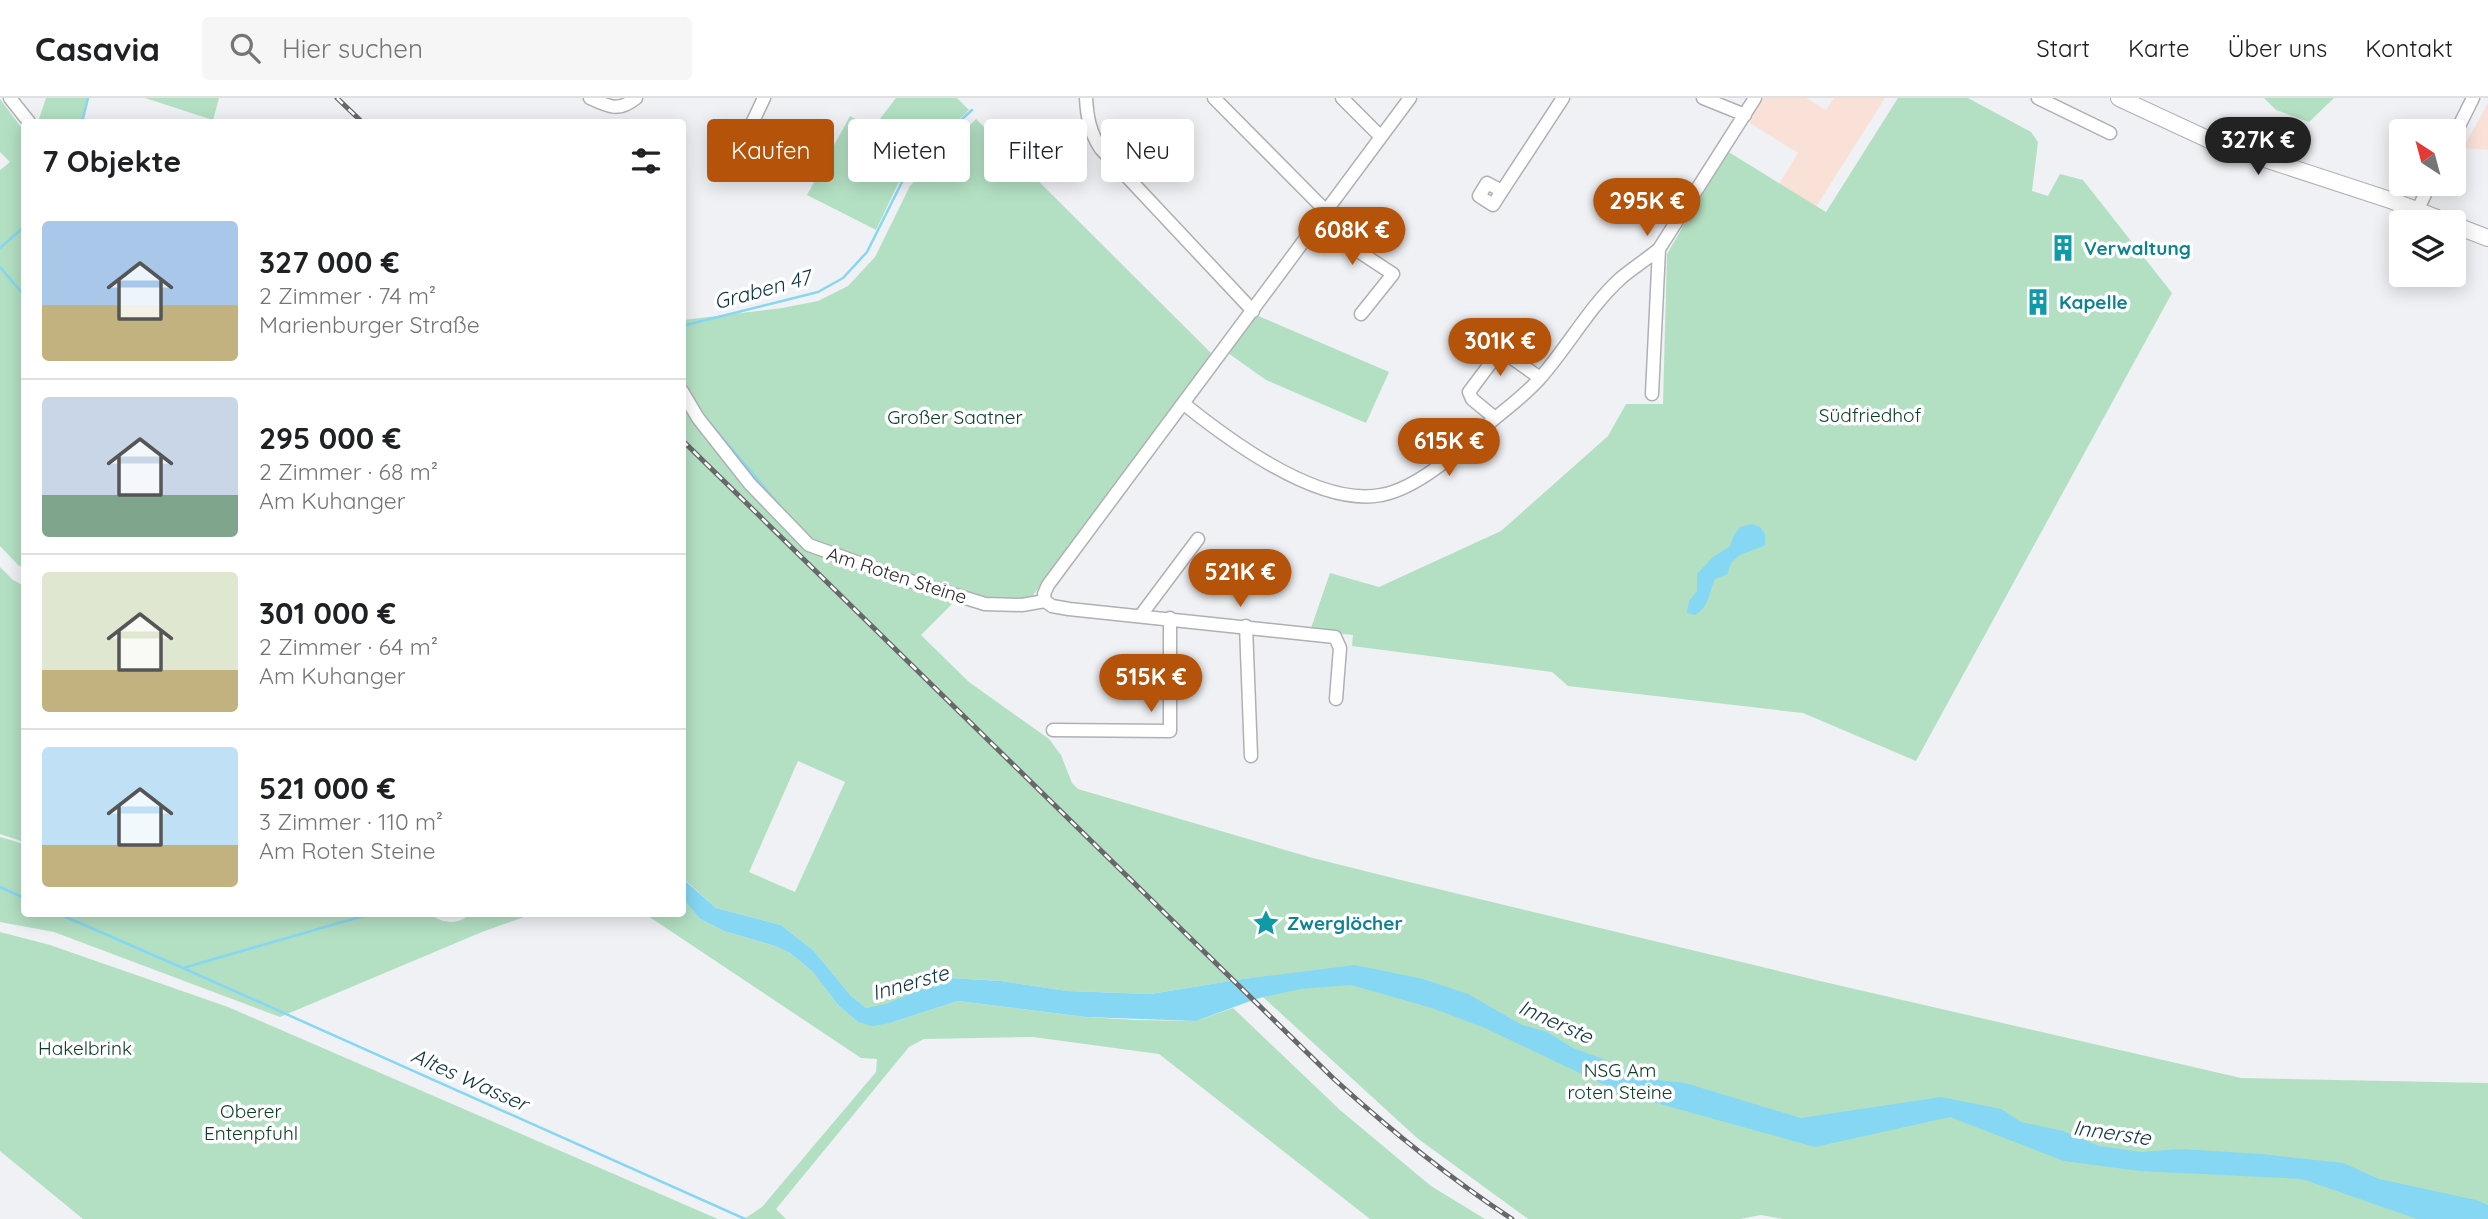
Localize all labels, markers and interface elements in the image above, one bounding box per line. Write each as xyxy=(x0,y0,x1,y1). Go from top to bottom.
search box xyxy=(202,17,692,80)
text: Casavia xyxy=(35,28,160,69)
icon: search xyxy=(226,29,264,67)
text: Hier suchen xyxy=(282,32,423,65)
text: Start xyxy=(2036,33,2090,63)
text: Karte xyxy=(2128,33,2189,63)
text: Über uns xyxy=(2227,33,2327,63)
text: Kontakt xyxy=(2365,33,2453,63)
pin: 327K € xyxy=(2201,118,2315,177)
chip: Kaufen xyxy=(707,119,834,182)
chip: Mieten xyxy=(848,119,970,182)
chip: Filter xyxy=(984,119,1087,182)
chip: Neu xyxy=(1101,119,1194,182)
north arrow xyxy=(2389,119,2466,196)
map controls xyxy=(2389,119,2466,287)
text: 327K € xyxy=(2221,125,2295,154)
text: 7 Objekte xyxy=(42,142,181,180)
icon: filters xyxy=(627,142,665,180)
pin: 295K € xyxy=(1590,178,1704,238)
text: 295K € xyxy=(1609,186,1685,215)
pin: 608K € xyxy=(1295,208,1409,267)
button: layers xyxy=(2389,210,2466,287)
text: 608K € xyxy=(1314,215,1390,244)
building icon: Verwaltung xyxy=(2048,233,2078,263)
place label: Verwaltung xyxy=(2084,236,2191,260)
text: 327 000 € xyxy=(259,243,400,281)
icon: home xyxy=(98,249,182,333)
water label: Graben 47 xyxy=(711,263,816,314)
text: 2 Zimmer · 74 m² xyxy=(259,281,436,310)
building icon: Kapelle xyxy=(2023,287,2053,317)
place label: Kapelle xyxy=(2059,290,2128,314)
text: Marienburger Straße xyxy=(259,310,480,339)
pin: 301K € xyxy=(1443,318,1557,378)
text: 301K € xyxy=(1464,326,1536,355)
park label: Südfriedhof xyxy=(1819,403,1921,427)
park label: Großer Saatner xyxy=(887,405,1024,429)
pin: 615K € xyxy=(1392,418,1506,478)
text: 295 000 € xyxy=(259,419,401,457)
icon: home xyxy=(98,425,182,509)
text: 615K € xyxy=(1414,426,1484,455)
text: 2 Zimmer · 68 m² xyxy=(259,457,438,486)
text: Am Kuhanger xyxy=(259,486,406,515)
street label: Am Roten Steine xyxy=(824,541,970,609)
pin: 521K € xyxy=(1183,550,1297,609)
text: 521K € xyxy=(1204,557,1276,586)
text: 301 000 € xyxy=(259,594,396,632)
icon: home xyxy=(98,600,182,684)
text: 2 Zimmer · 64 m² xyxy=(259,632,438,661)
pin: 515K € xyxy=(1094,654,1208,714)
text: Am Kuhanger xyxy=(259,661,406,690)
text: 515K € xyxy=(1115,662,1187,691)
text: 521 000 € xyxy=(259,769,396,807)
icon: home xyxy=(98,775,182,859)
text: 3 Zimmer · 110 m² xyxy=(259,807,443,836)
text: Am Roten Steine xyxy=(259,836,435,865)
place icon: Zwerglöcher xyxy=(1251,908,1281,938)
place label: Zwerglöcher xyxy=(1287,911,1403,935)
water label: Innerste xyxy=(869,958,952,1005)
water label: Innerste xyxy=(1515,993,1598,1049)
park label: Hakelbrink xyxy=(38,1036,132,1060)
water label: Altes Wasser xyxy=(407,1042,535,1118)
park label: NSG Am roten Steine xyxy=(1567,1058,1673,1104)
park label: Oberer Entenpfuhl xyxy=(204,1099,298,1145)
water label: Innerste xyxy=(2071,1114,2154,1150)

